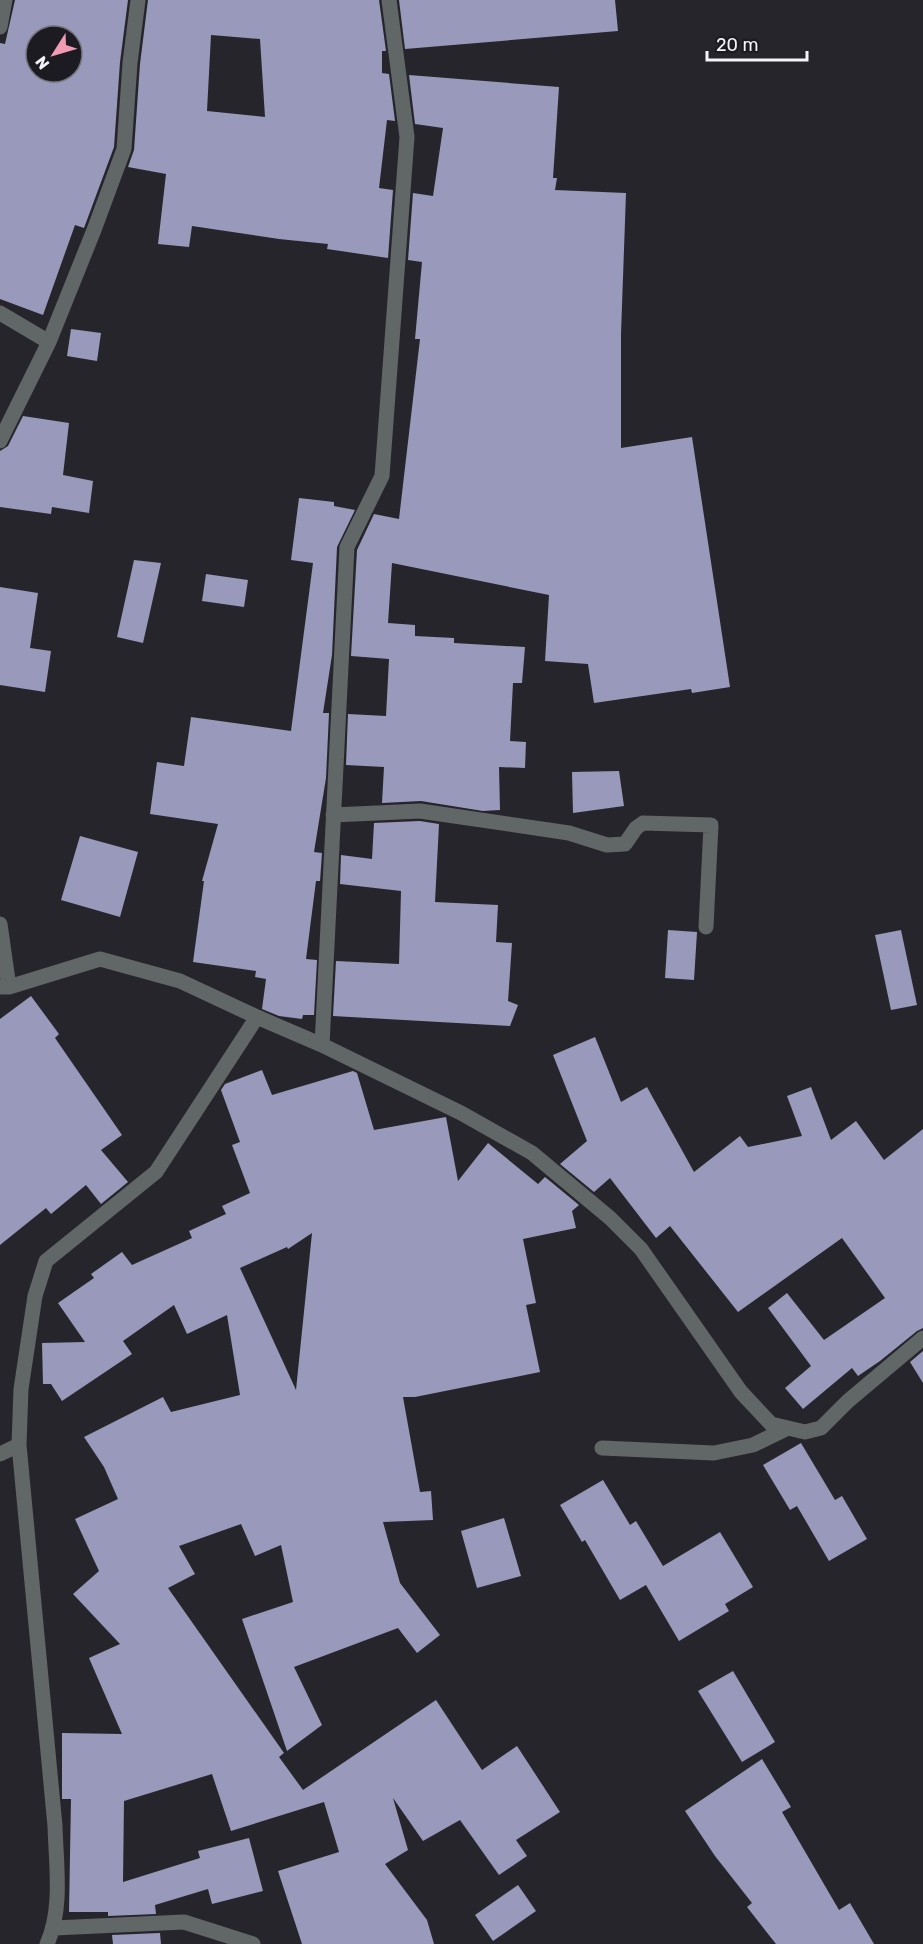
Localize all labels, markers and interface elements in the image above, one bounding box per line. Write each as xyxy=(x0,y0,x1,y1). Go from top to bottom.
north arrow xyxy=(24,24,84,84)
scale bar xyxy=(707,24,808,62)
text: 20 m xyxy=(716,34,758,56)
text: N xyxy=(31,52,53,73)

